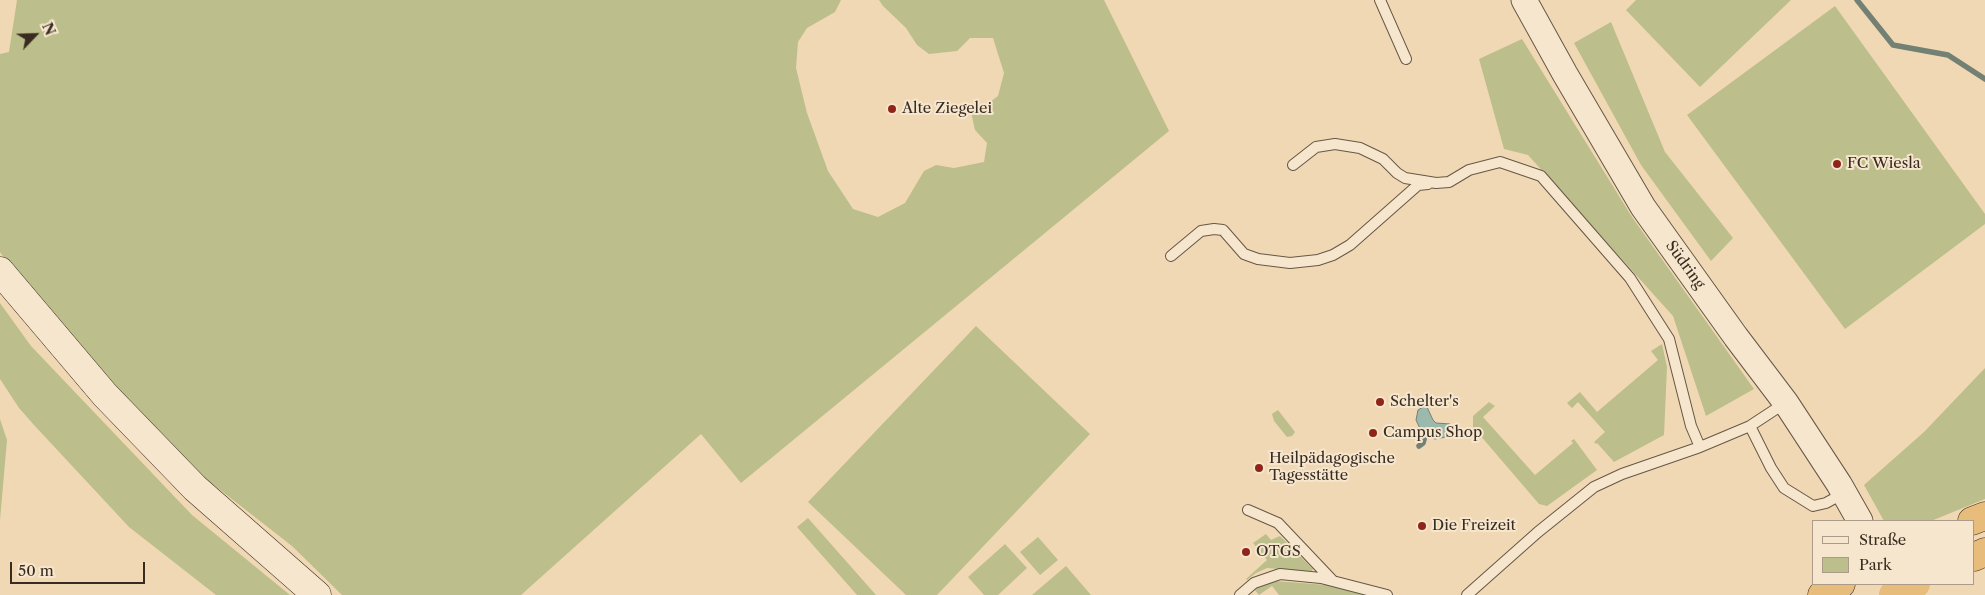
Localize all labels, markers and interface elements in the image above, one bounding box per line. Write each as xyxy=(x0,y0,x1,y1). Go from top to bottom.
north arrow xyxy=(10,10,60,60)
text: N xyxy=(38,20,59,38)
place label: Alte Ziegelei xyxy=(902,100,992,118)
marker: Alte Ziegelei xyxy=(886,103,898,115)
place label: FC Wiesla xyxy=(1847,155,1921,173)
marker: FC Wiesla xyxy=(1831,158,1843,170)
street label: Südring xyxy=(1661,237,1709,293)
place label: Schelter's xyxy=(1390,393,1459,411)
marker: Schelter's xyxy=(1374,396,1386,408)
place label: Campus Shop xyxy=(1383,424,1482,442)
marker: Campus Shop xyxy=(1367,427,1379,439)
place label: Heilpädagogische Tagesstätte xyxy=(1269,450,1395,485)
marker: Heilpädagogische Tagesstätte xyxy=(1253,462,1265,474)
place label: Die Freizeit xyxy=(1432,517,1516,535)
marker: Die Freizeit xyxy=(1416,520,1428,532)
legend xyxy=(1812,520,1975,585)
text: Straße xyxy=(1859,530,1906,549)
place label: OTGS xyxy=(1256,543,1301,561)
marker: OTGS xyxy=(1240,546,1252,558)
scale bar xyxy=(12,552,148,584)
text: Park xyxy=(1859,555,1892,574)
text: 50 m xyxy=(18,561,54,580)

